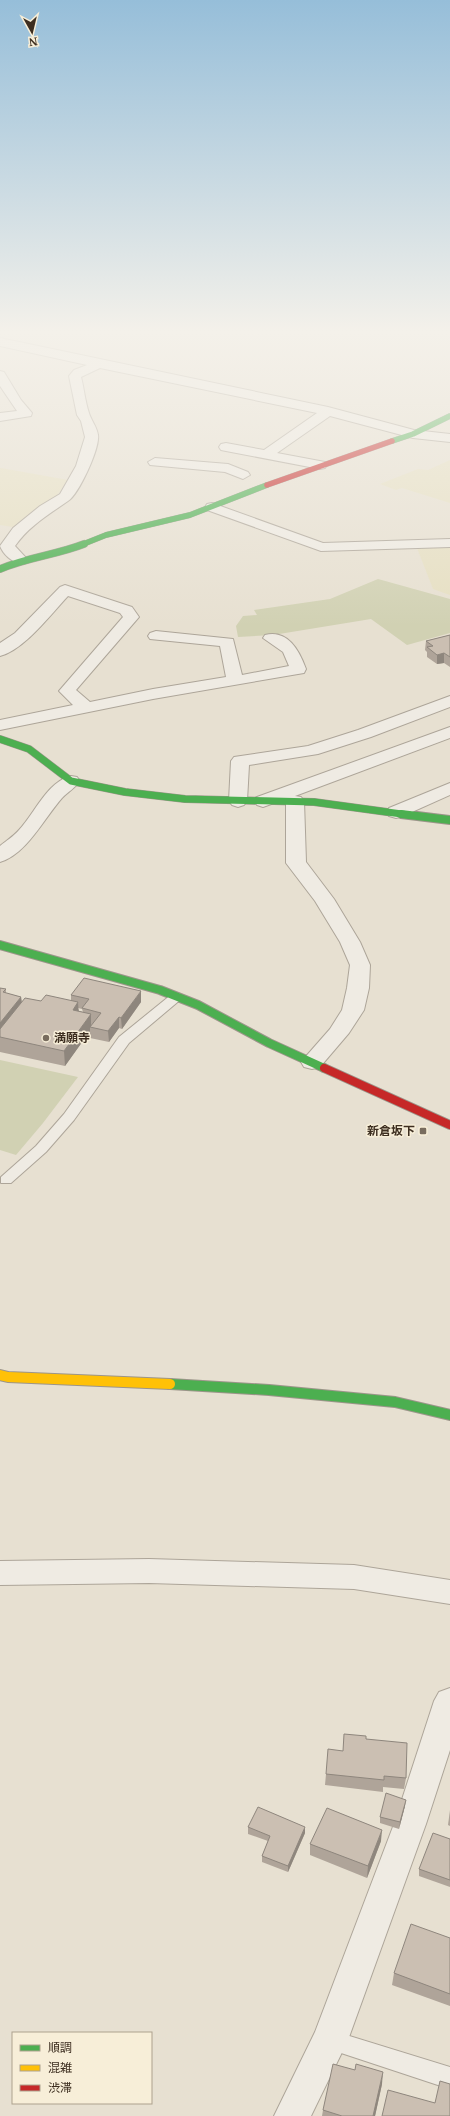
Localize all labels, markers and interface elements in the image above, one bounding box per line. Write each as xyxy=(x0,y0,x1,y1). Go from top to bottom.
north arrow xyxy=(12,12,52,52)
text: N xyxy=(28,34,39,50)
place label: 満願寺 xyxy=(54,1029,90,1046)
marker: 満願寺 xyxy=(41,1033,51,1043)
place label: 新倉坂下 xyxy=(367,1122,415,1139)
marker: 新倉坂下 xyxy=(418,1126,428,1136)
legend xyxy=(12,2032,152,2104)
text: 順調 xyxy=(48,2039,72,2056)
text: 混雑 xyxy=(48,2059,72,2076)
text: 渋滞 xyxy=(48,2079,72,2096)

